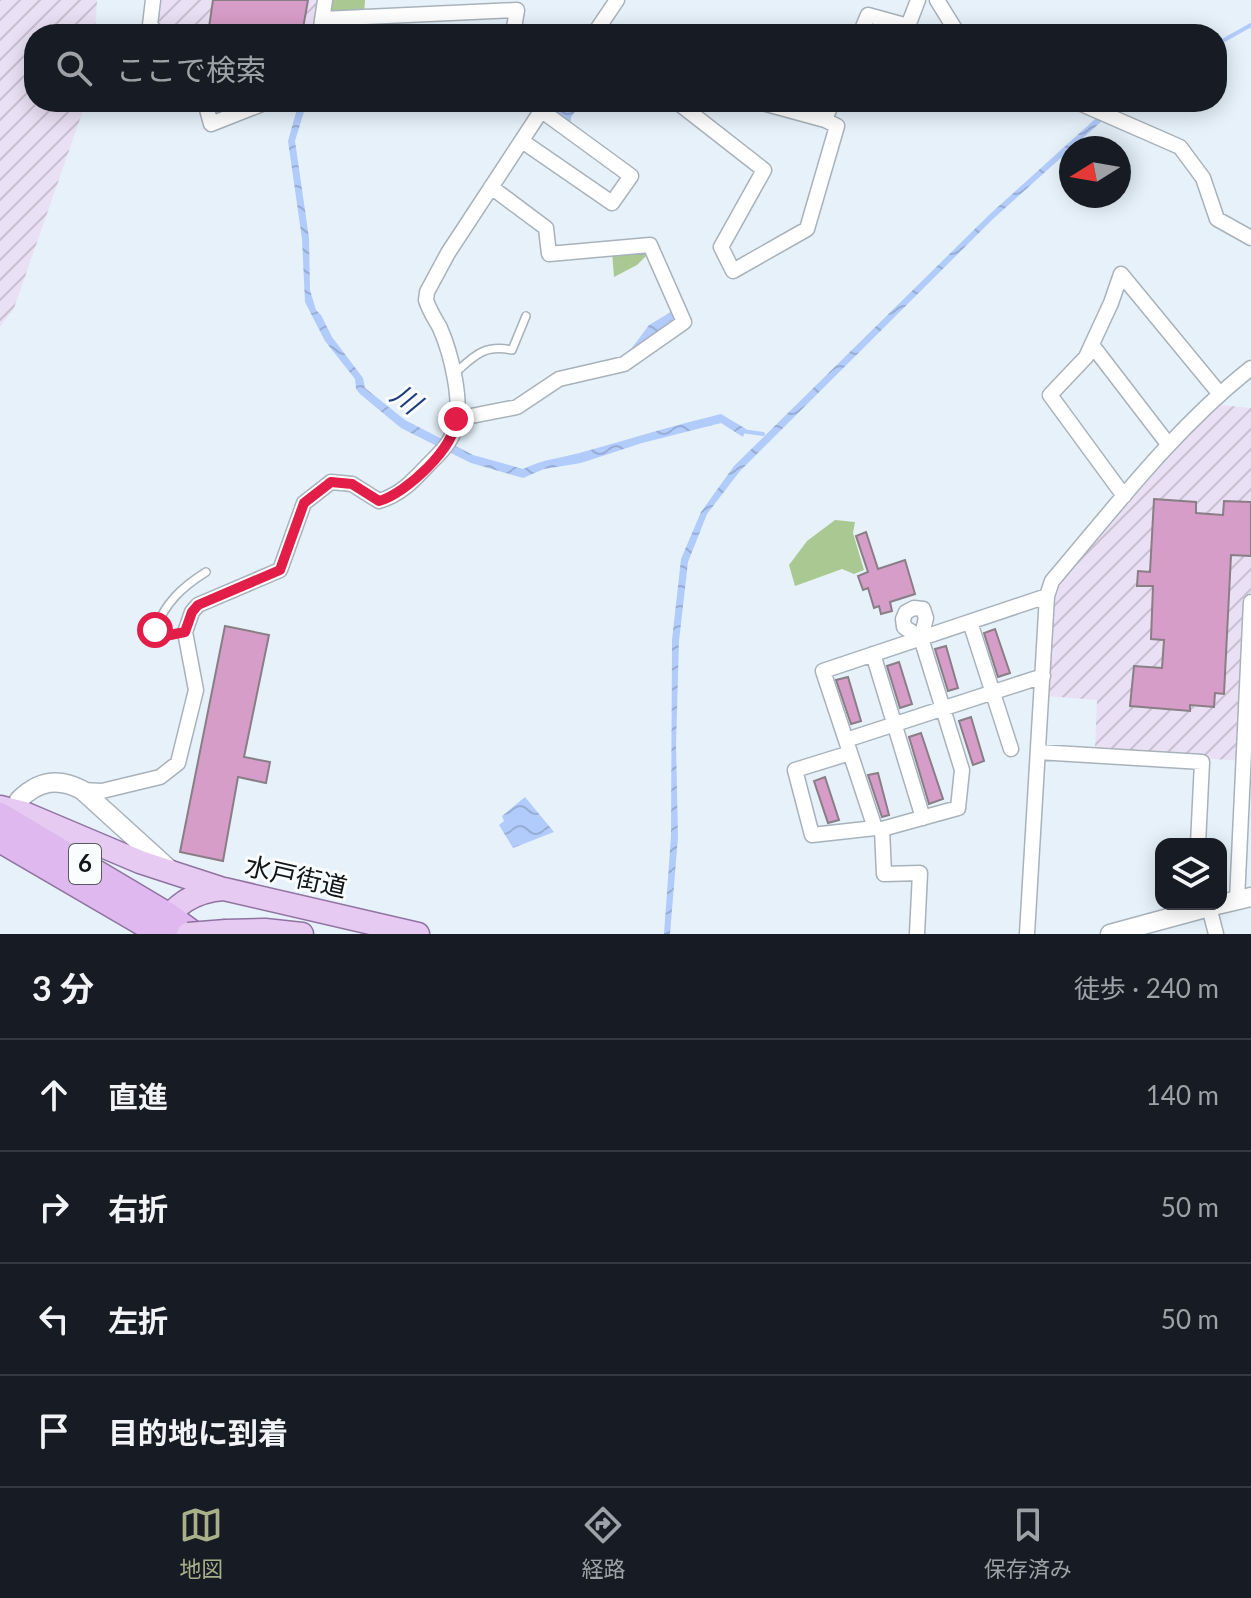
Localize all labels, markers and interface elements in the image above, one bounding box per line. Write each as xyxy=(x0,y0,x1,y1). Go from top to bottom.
search box xyxy=(24,24,1227,112)
icon: search xyxy=(52,46,96,90)
text: ここで検索 xyxy=(116,51,266,87)
north arrow xyxy=(1059,136,1131,208)
water label: 川 xyxy=(385,376,430,422)
route end xyxy=(438,401,474,437)
route start xyxy=(137,612,173,648)
map controls xyxy=(1155,838,1227,910)
button: layers xyxy=(1155,838,1227,910)
road number: 6 xyxy=(69,844,101,884)
street label: 水戸街道 xyxy=(242,849,350,903)
text: 3 分 xyxy=(32,967,94,1008)
text: 徒歩 · 240 m xyxy=(1074,972,1219,1004)
icon: ahead xyxy=(32,1073,76,1117)
text: 直進 xyxy=(108,1078,168,1114)
text: 140 m xyxy=(1146,1079,1219,1111)
icon: right xyxy=(32,1185,76,1229)
text: 右折 xyxy=(108,1190,168,1226)
text: 50 m xyxy=(1161,1191,1219,1223)
icon: left xyxy=(32,1297,76,1341)
text: 左折 xyxy=(108,1302,168,1338)
text: 50 m xyxy=(1161,1303,1219,1335)
icon: arrive xyxy=(32,1409,76,1453)
text: 目的地に到着 xyxy=(108,1414,288,1450)
tab: 地図 xyxy=(179,1503,223,1583)
tab: 経路 xyxy=(581,1503,626,1583)
tab: 保存済み xyxy=(984,1503,1072,1583)

